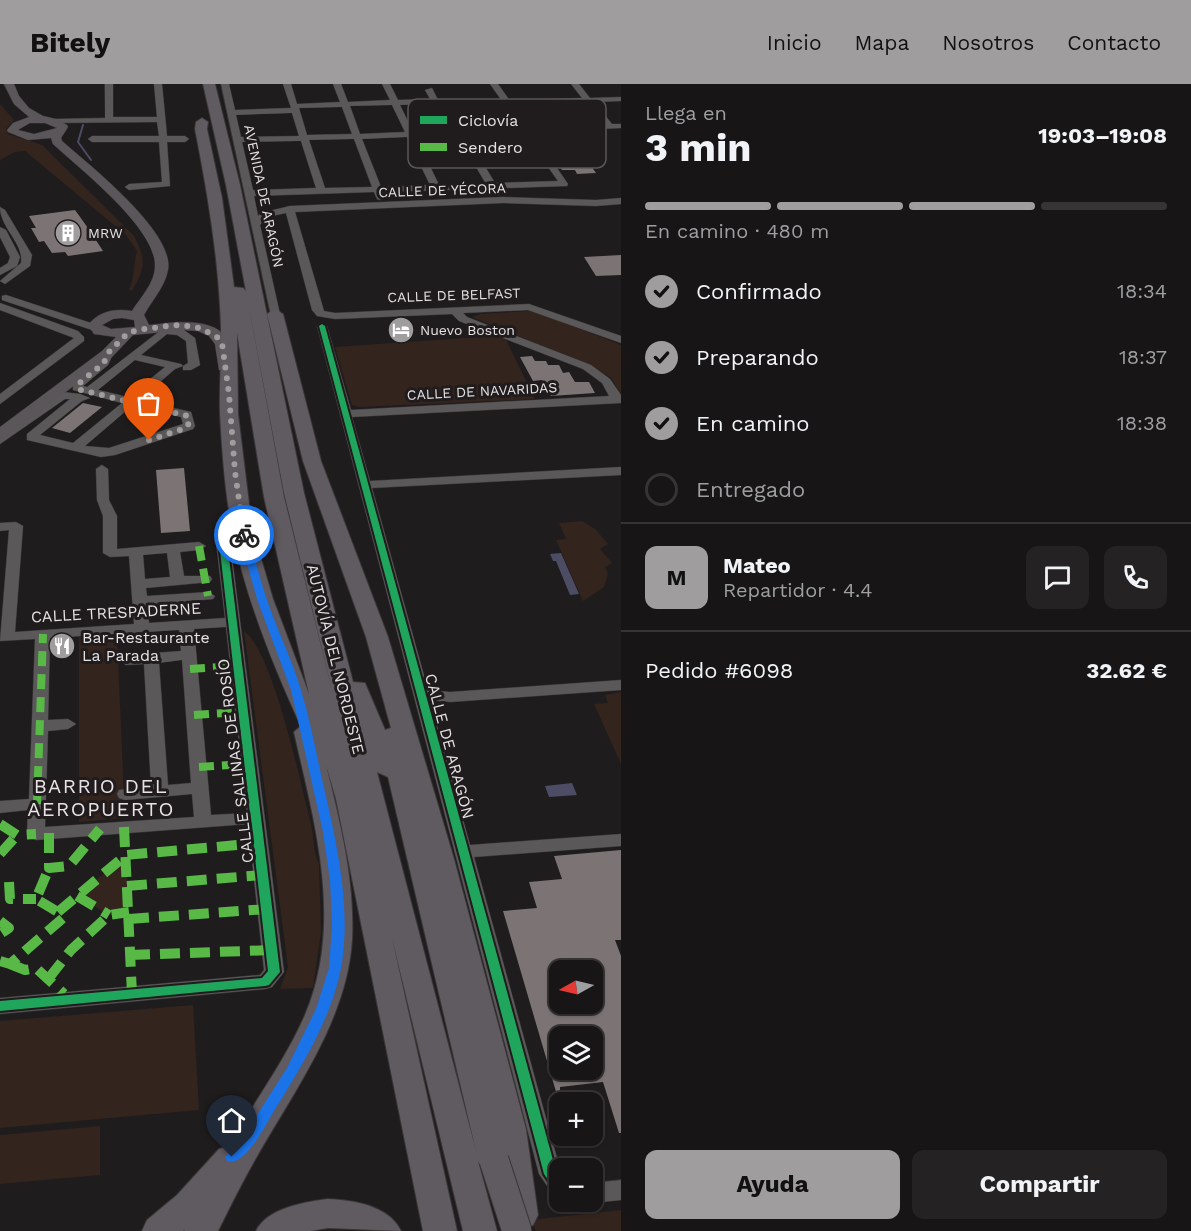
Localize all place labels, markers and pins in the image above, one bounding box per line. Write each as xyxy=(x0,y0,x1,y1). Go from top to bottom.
building icon: MRW xyxy=(53,218,83,248)
place label: MRW xyxy=(88,225,123,241)
hotel icon: Nuevo Boston xyxy=(386,315,416,345)
place label: Nuevo Boston xyxy=(420,322,515,338)
pin xyxy=(123,378,174,440)
place label: Bar-Restaurante La Parada xyxy=(82,628,210,665)
restaurant icon: Bar-Restaurante La Parada xyxy=(47,631,77,661)
pin xyxy=(206,1095,257,1157)

